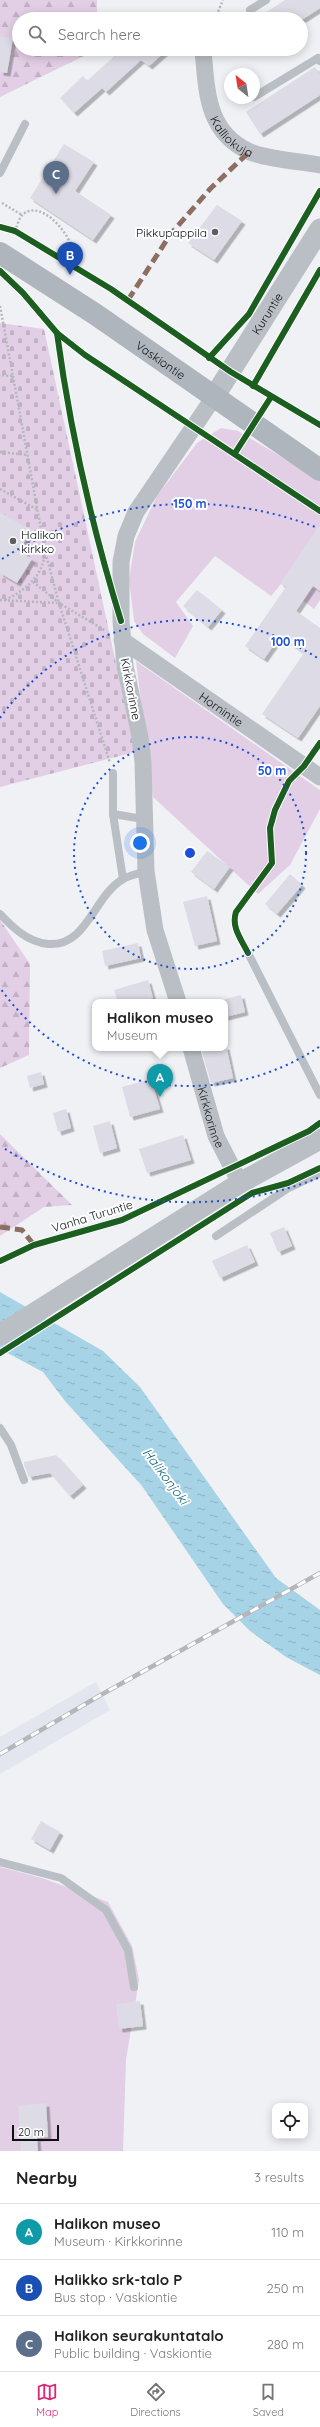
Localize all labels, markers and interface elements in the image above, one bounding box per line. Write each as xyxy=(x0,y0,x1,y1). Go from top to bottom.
search box xyxy=(12,12,308,56)
icon: search xyxy=(26,23,48,45)
text: Search here xyxy=(58,25,141,44)
north arrow xyxy=(224,68,260,104)
street label: Kalliokuja xyxy=(208,113,256,160)
pin: C xyxy=(43,161,69,194)
place label: Pikkupappila xyxy=(136,225,207,240)
marker: Pikkupappila xyxy=(210,227,220,237)
pin: B xyxy=(57,242,83,275)
street label: Kuruntie xyxy=(248,289,286,337)
street label: Vaskiontie xyxy=(133,337,189,382)
text: 150 m xyxy=(173,496,207,511)
place label: Halikon kirkko xyxy=(21,527,63,556)
marker: Halikon kirkko xyxy=(8,536,18,546)
text: 100 m xyxy=(271,634,305,649)
street label: Kirkkorinne xyxy=(118,657,144,722)
street label: Hornintie xyxy=(197,688,247,729)
text: 50 m xyxy=(258,763,286,778)
your location xyxy=(130,833,150,853)
centre of rings xyxy=(183,846,197,860)
popup xyxy=(92,999,228,1051)
text: Halikon museo xyxy=(107,1008,213,1027)
text: Museum xyxy=(107,1027,158,1043)
pin: A xyxy=(147,1064,173,1097)
street label: Kirkkorinne xyxy=(195,1085,228,1150)
street label: Vanha Turuntie xyxy=(50,1197,134,1235)
water label: Halikonjoki xyxy=(140,1445,194,1509)
map controls xyxy=(272,2103,308,2139)
button: locate xyxy=(272,2103,308,2139)
scale bar xyxy=(12,2123,59,2142)
text: 20 m xyxy=(18,2125,44,2139)
text: Nearby xyxy=(16,2167,77,2188)
text: 3 results xyxy=(254,2169,304,2185)
text: Halikon museo xyxy=(54,2214,161,2233)
text: A xyxy=(25,2224,33,2240)
text: 110 m xyxy=(271,2224,304,2240)
text: Museum · Kirkkorinne xyxy=(54,2233,183,2249)
text: Halikko srk-talo P xyxy=(54,2270,182,2289)
text: B xyxy=(25,2280,33,2296)
text: 250 m xyxy=(267,2280,304,2296)
text: Bus stop · Vaskiontie xyxy=(54,2289,177,2305)
text: Halikon seurakuntatalo xyxy=(54,2326,224,2345)
text: C xyxy=(25,2336,33,2352)
text: 280 m xyxy=(267,2336,304,2352)
text: Public building · Vaskiontie xyxy=(54,2345,212,2361)
tab: Map xyxy=(36,2381,58,2419)
tab: Directions xyxy=(130,2381,181,2419)
tab: Saved xyxy=(253,2381,284,2419)

